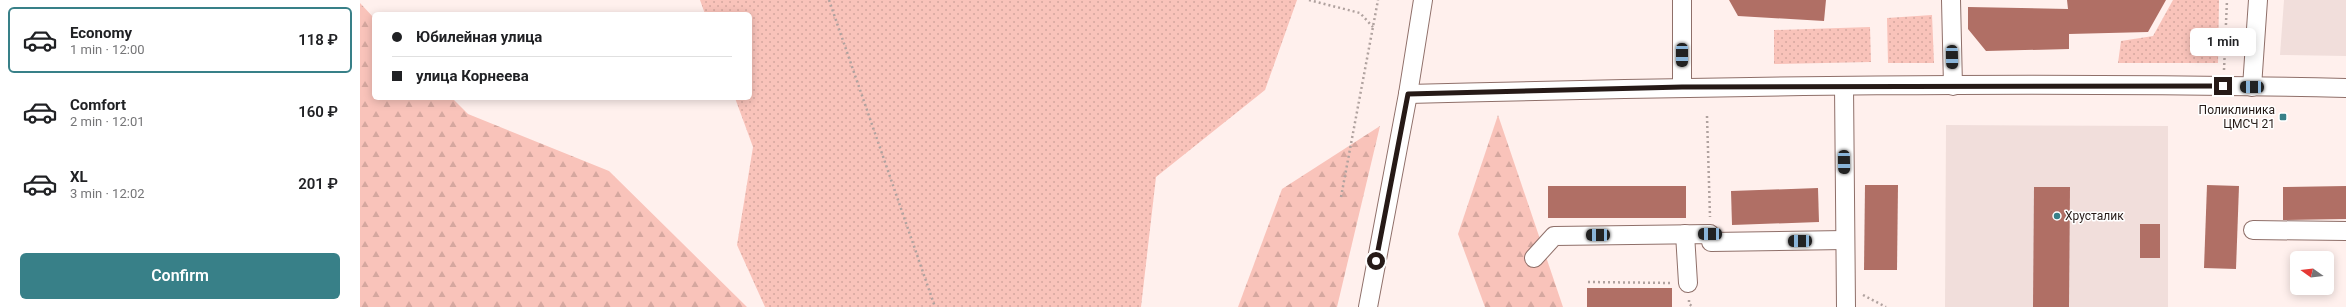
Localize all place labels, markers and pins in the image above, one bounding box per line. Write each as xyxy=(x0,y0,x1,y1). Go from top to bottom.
place label: Поликлиника ЦМСЧ 21 xyxy=(2199,103,2275,131)
marker: Поликлиника ЦМСЧ 21 xyxy=(2278,112,2288,122)
place label: Хрусталик xyxy=(2065,209,2124,223)
marker: Хрусталик xyxy=(2052,211,2062,221)

